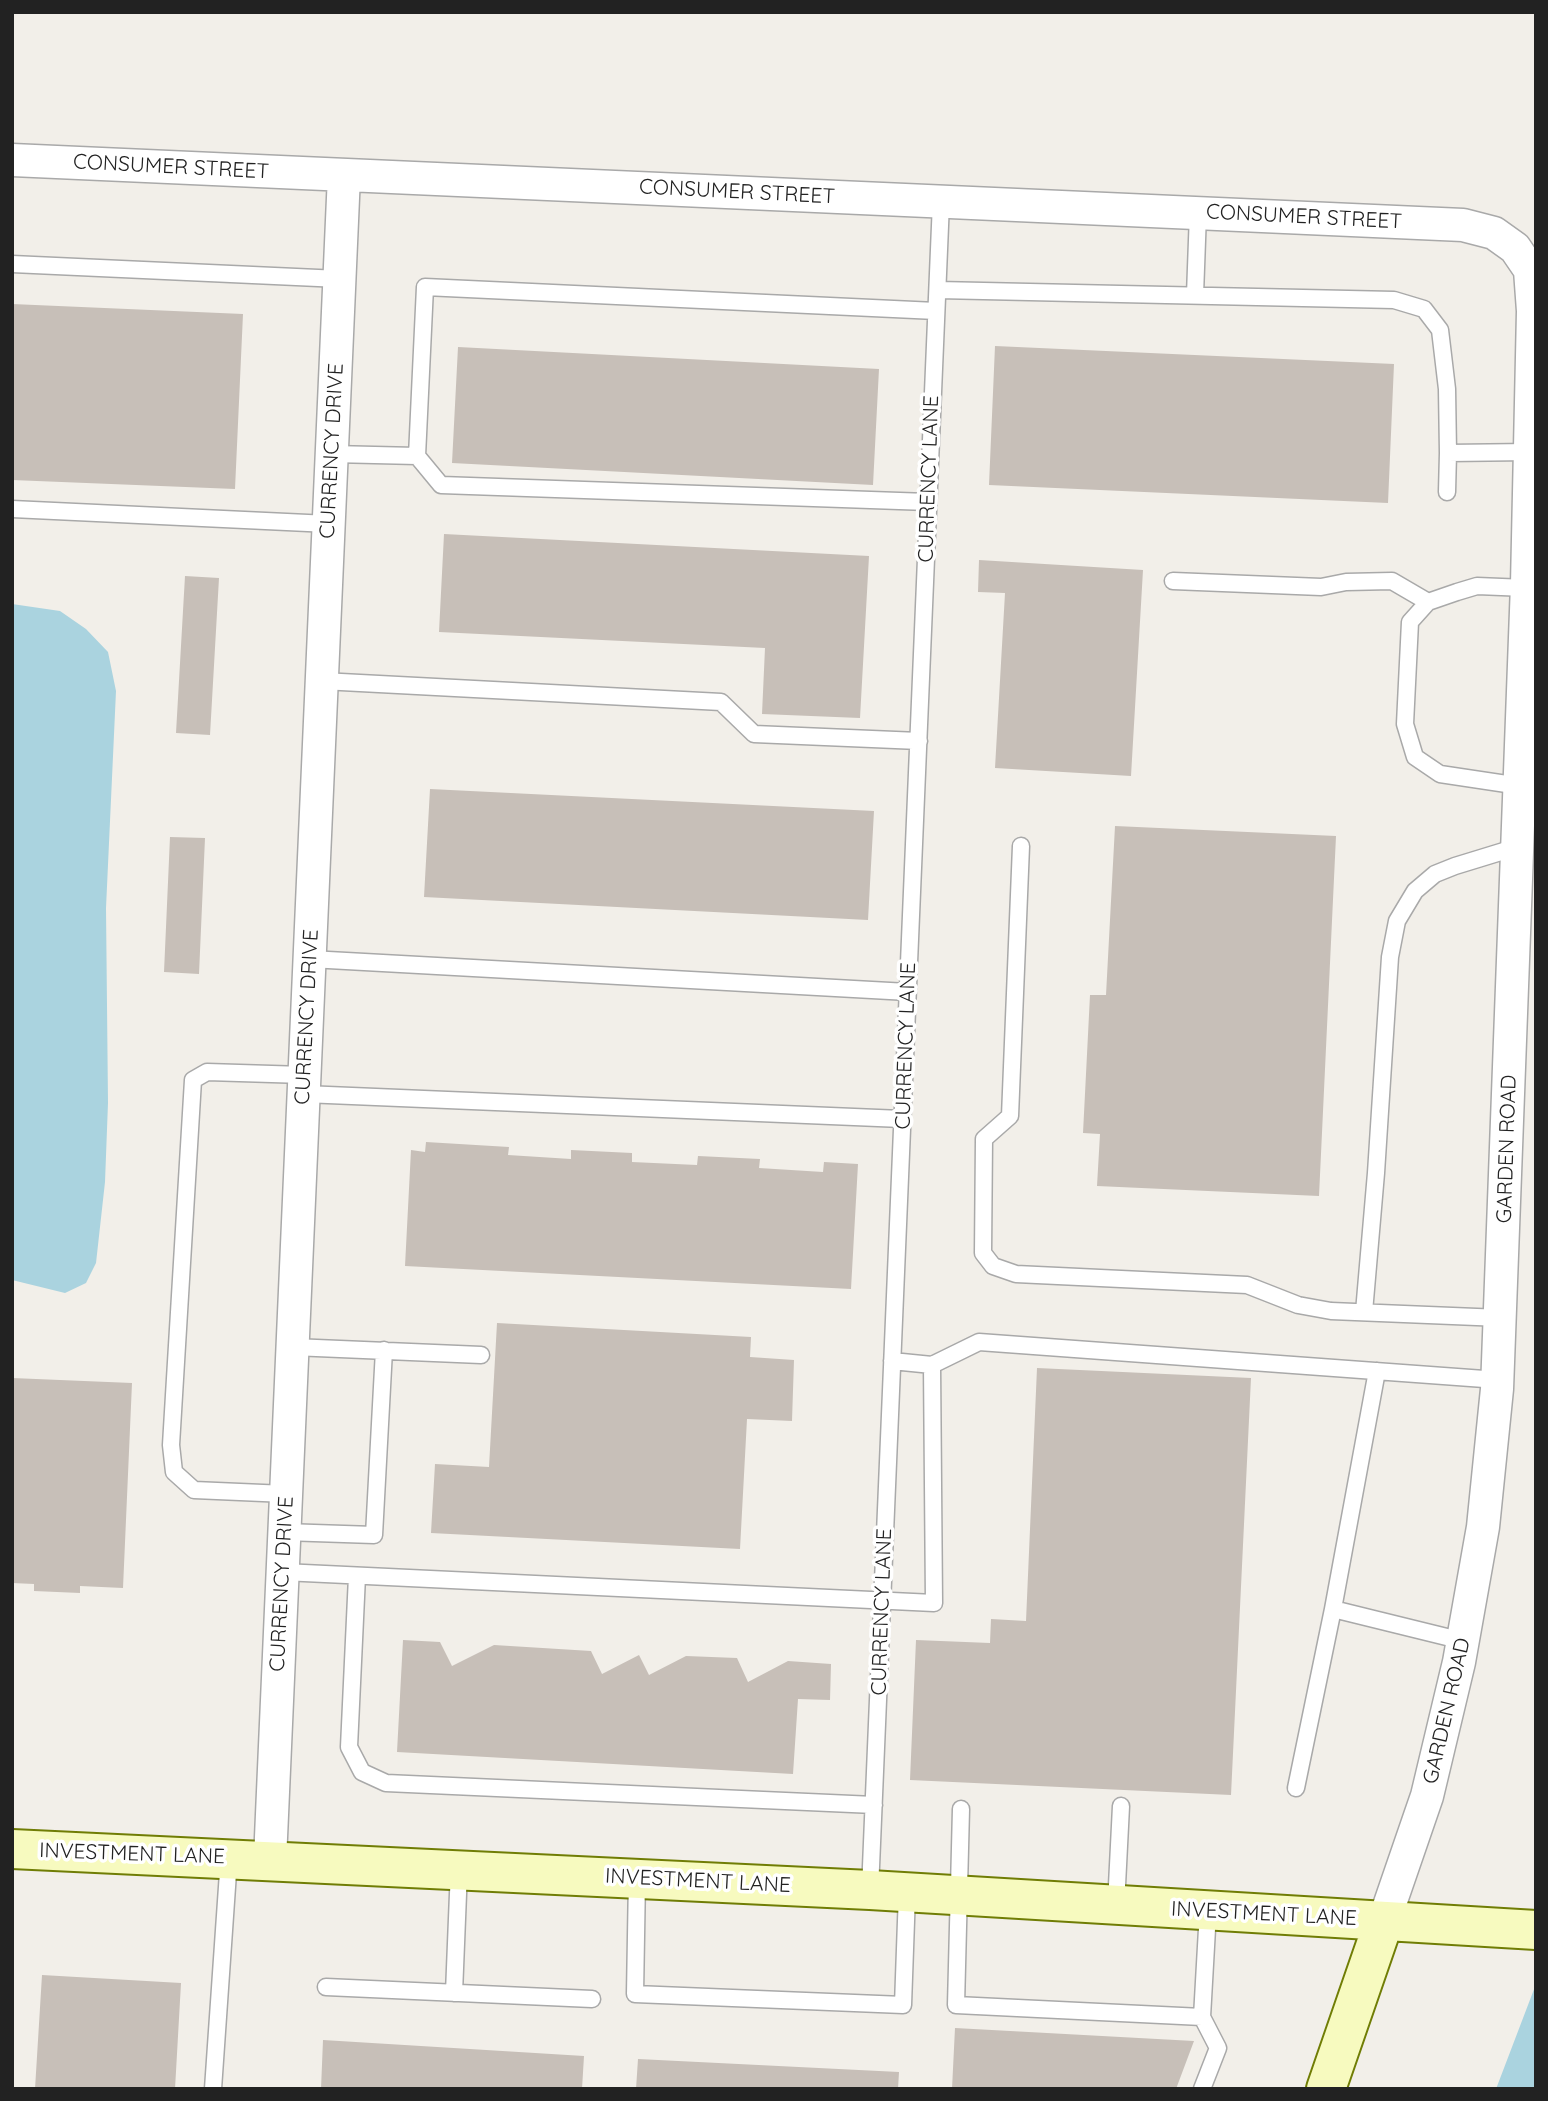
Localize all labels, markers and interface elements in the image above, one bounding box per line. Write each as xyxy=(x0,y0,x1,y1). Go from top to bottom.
street label: CONSUMER STREET xyxy=(72,149,270,185)
street label: CONSUMER STREET xyxy=(638,174,836,210)
street label: CONSUMER STREET xyxy=(1205,199,1403,235)
street label: CURRENCY DRIVE xyxy=(315,363,349,539)
street label: CURRENCY LANE xyxy=(913,395,945,563)
street label: CURRENCY DRIVE xyxy=(290,929,324,1105)
street label: CURRENCY LANE xyxy=(890,962,922,1130)
street label: GARDEN ROAD xyxy=(1492,1074,1522,1224)
street label: CURRENCY DRIVE xyxy=(265,1496,299,1672)
street label: CURRENCY LANE xyxy=(866,1528,898,1696)
street label: GARDEN ROAD xyxy=(1418,1636,1476,1786)
street label: INVESTMENT LANE xyxy=(39,1838,225,1870)
street label: INVESTMENT LANE xyxy=(605,1864,791,1898)
street label: INVESTMENT LANE xyxy=(1171,1897,1357,1931)

